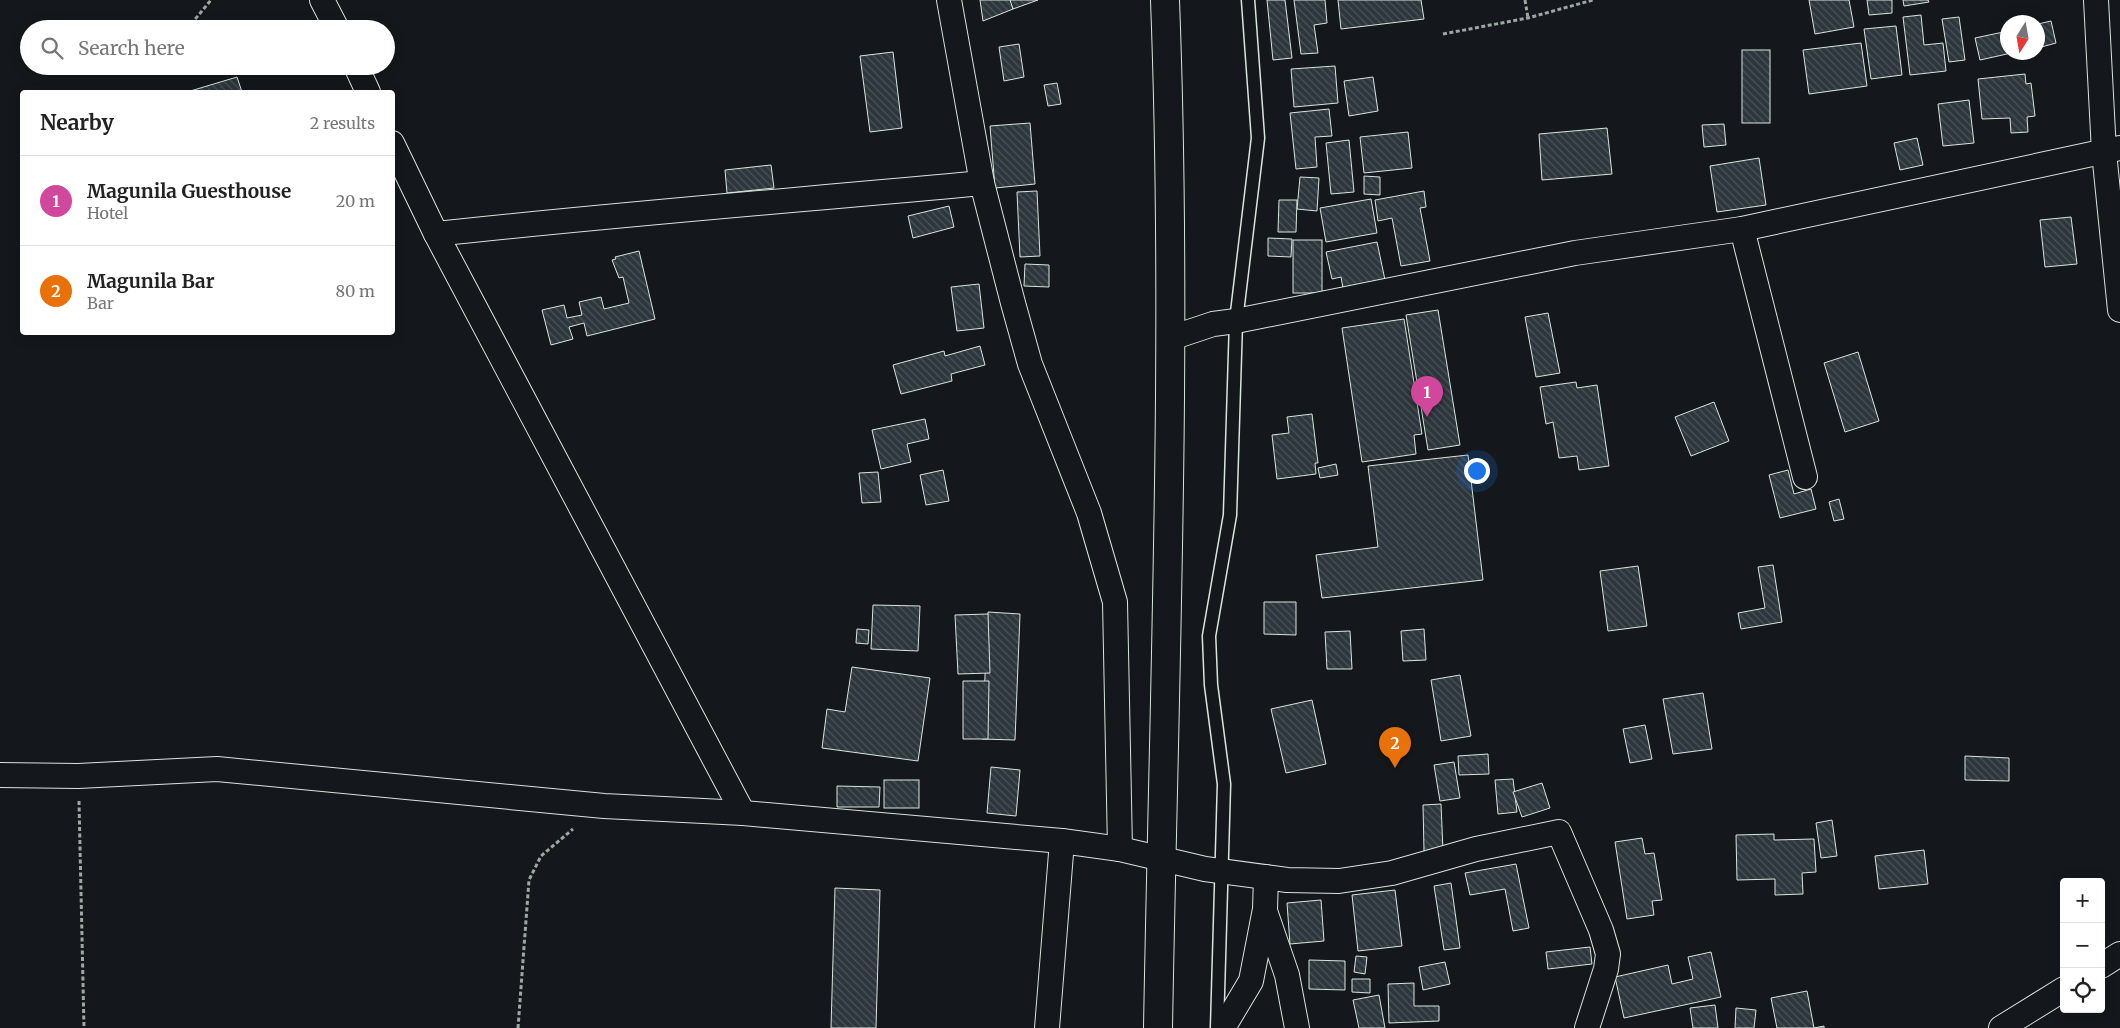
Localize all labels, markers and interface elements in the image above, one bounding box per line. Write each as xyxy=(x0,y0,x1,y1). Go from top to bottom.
north arrow xyxy=(2000,15,2045,60)
search box xyxy=(20,20,395,75)
icon: search xyxy=(38,34,66,62)
text: Search here xyxy=(78,36,185,60)
text: Nearby xyxy=(40,109,114,136)
text: 2 results xyxy=(310,113,375,133)
text: Magunila Guesthouse xyxy=(87,179,291,203)
text: 1 xyxy=(52,191,60,211)
text: 20 m xyxy=(336,191,375,211)
text: Hotel xyxy=(87,203,128,223)
text: Magunila Bar xyxy=(87,269,215,293)
text: 2 xyxy=(51,281,61,301)
text: 80 m xyxy=(336,281,375,301)
text: Bar xyxy=(87,293,114,313)
pin: 1 xyxy=(1411,376,1443,417)
your location xyxy=(1464,458,1490,484)
pin: 2 xyxy=(1379,727,1411,768)
map controls xyxy=(2060,878,2105,1013)
button: + xyxy=(2060,878,2105,923)
button: − xyxy=(2060,923,2105,968)
button: locate xyxy=(2060,968,2105,1013)

